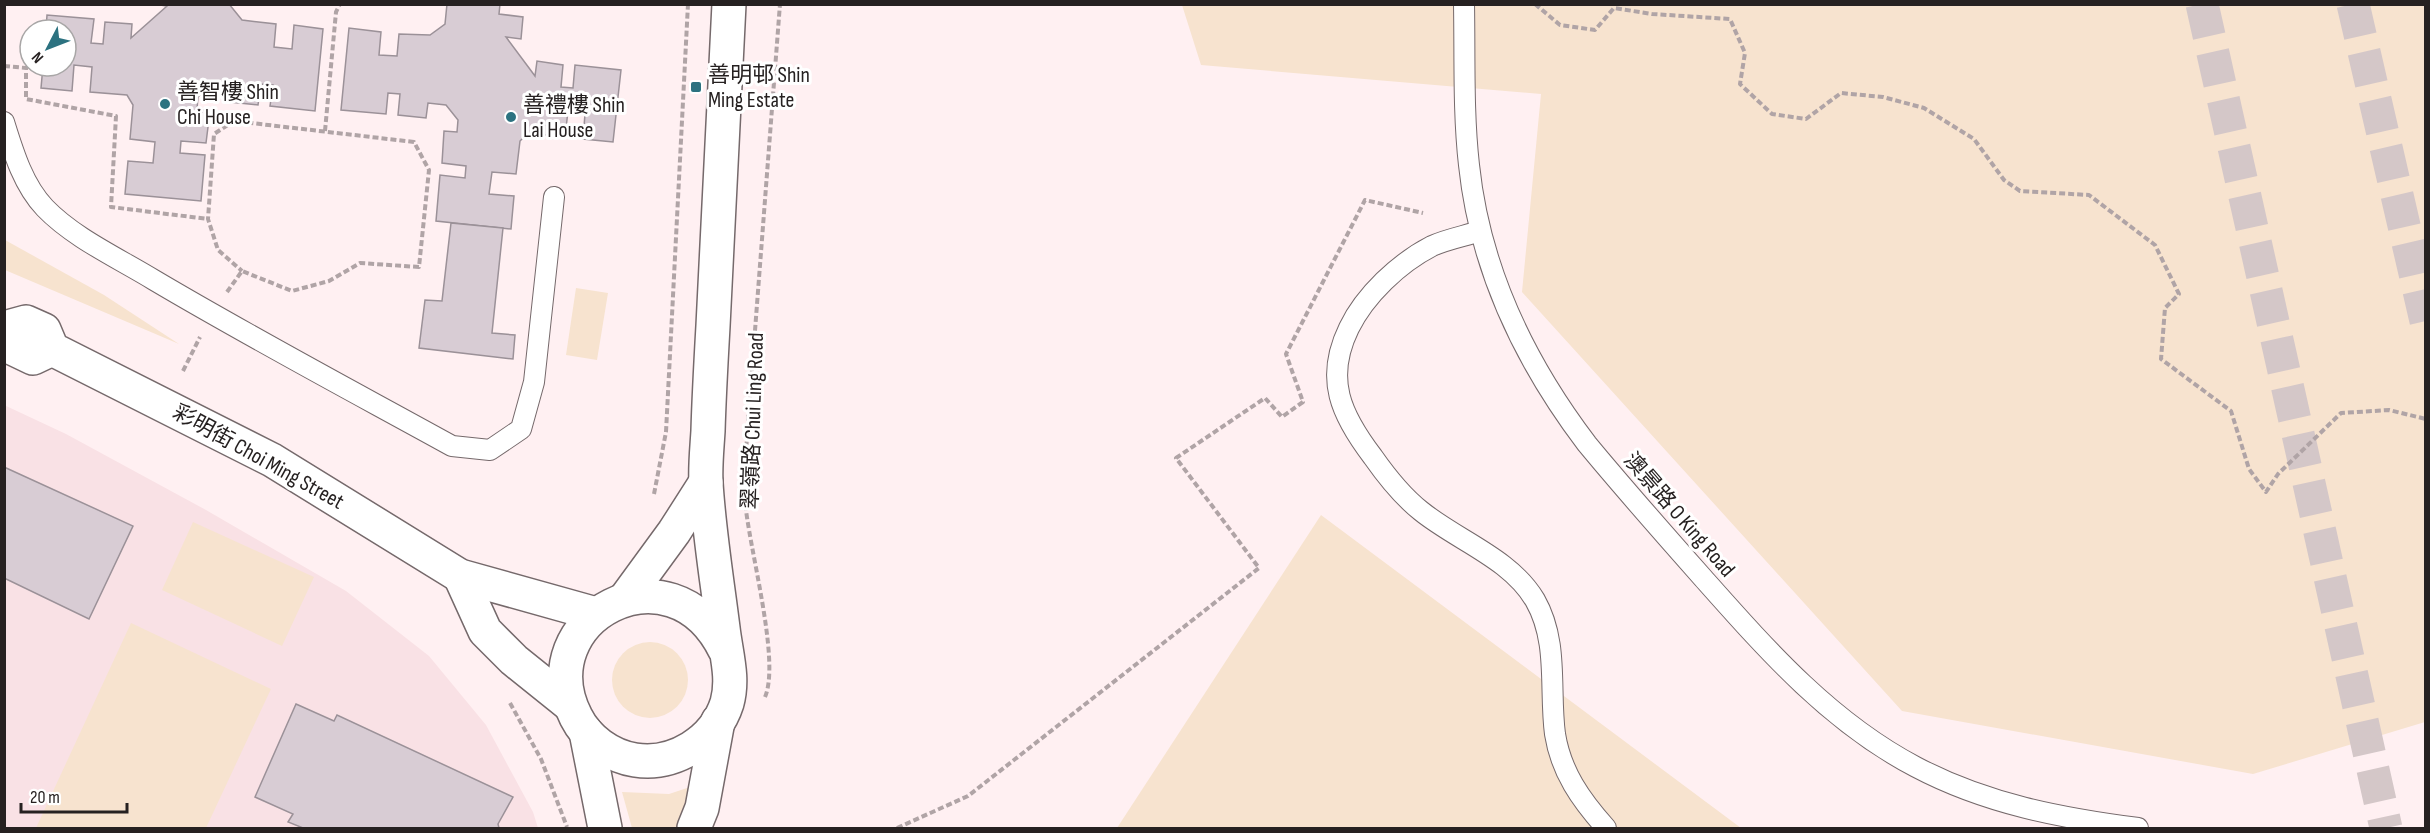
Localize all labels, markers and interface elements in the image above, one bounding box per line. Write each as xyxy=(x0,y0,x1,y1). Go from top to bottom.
north arrow xyxy=(18,18,78,78)
text: N xyxy=(28,48,48,67)
place label: 善明邨 Shin Ming Estate xyxy=(708,62,810,114)
place label: 善智樓 Shin Chi House xyxy=(177,79,279,131)
marker: 善明邨 Shin Ming Estate xyxy=(689,80,703,94)
place label: 善禮樓 Shin Lai House xyxy=(523,92,625,144)
marker: 善智樓 Shin Chi House xyxy=(158,97,172,111)
marker: 善禮樓 Shin Lai House xyxy=(504,110,518,124)
street label: 翠嶺路 Chui Ling Road xyxy=(737,332,770,510)
street label: 彩明街 Choi Ming Street xyxy=(168,399,349,516)
street label: 澳景路 O King Road xyxy=(1617,447,1740,583)
scale bar xyxy=(21,776,128,814)
text: 20 m xyxy=(30,787,60,808)

